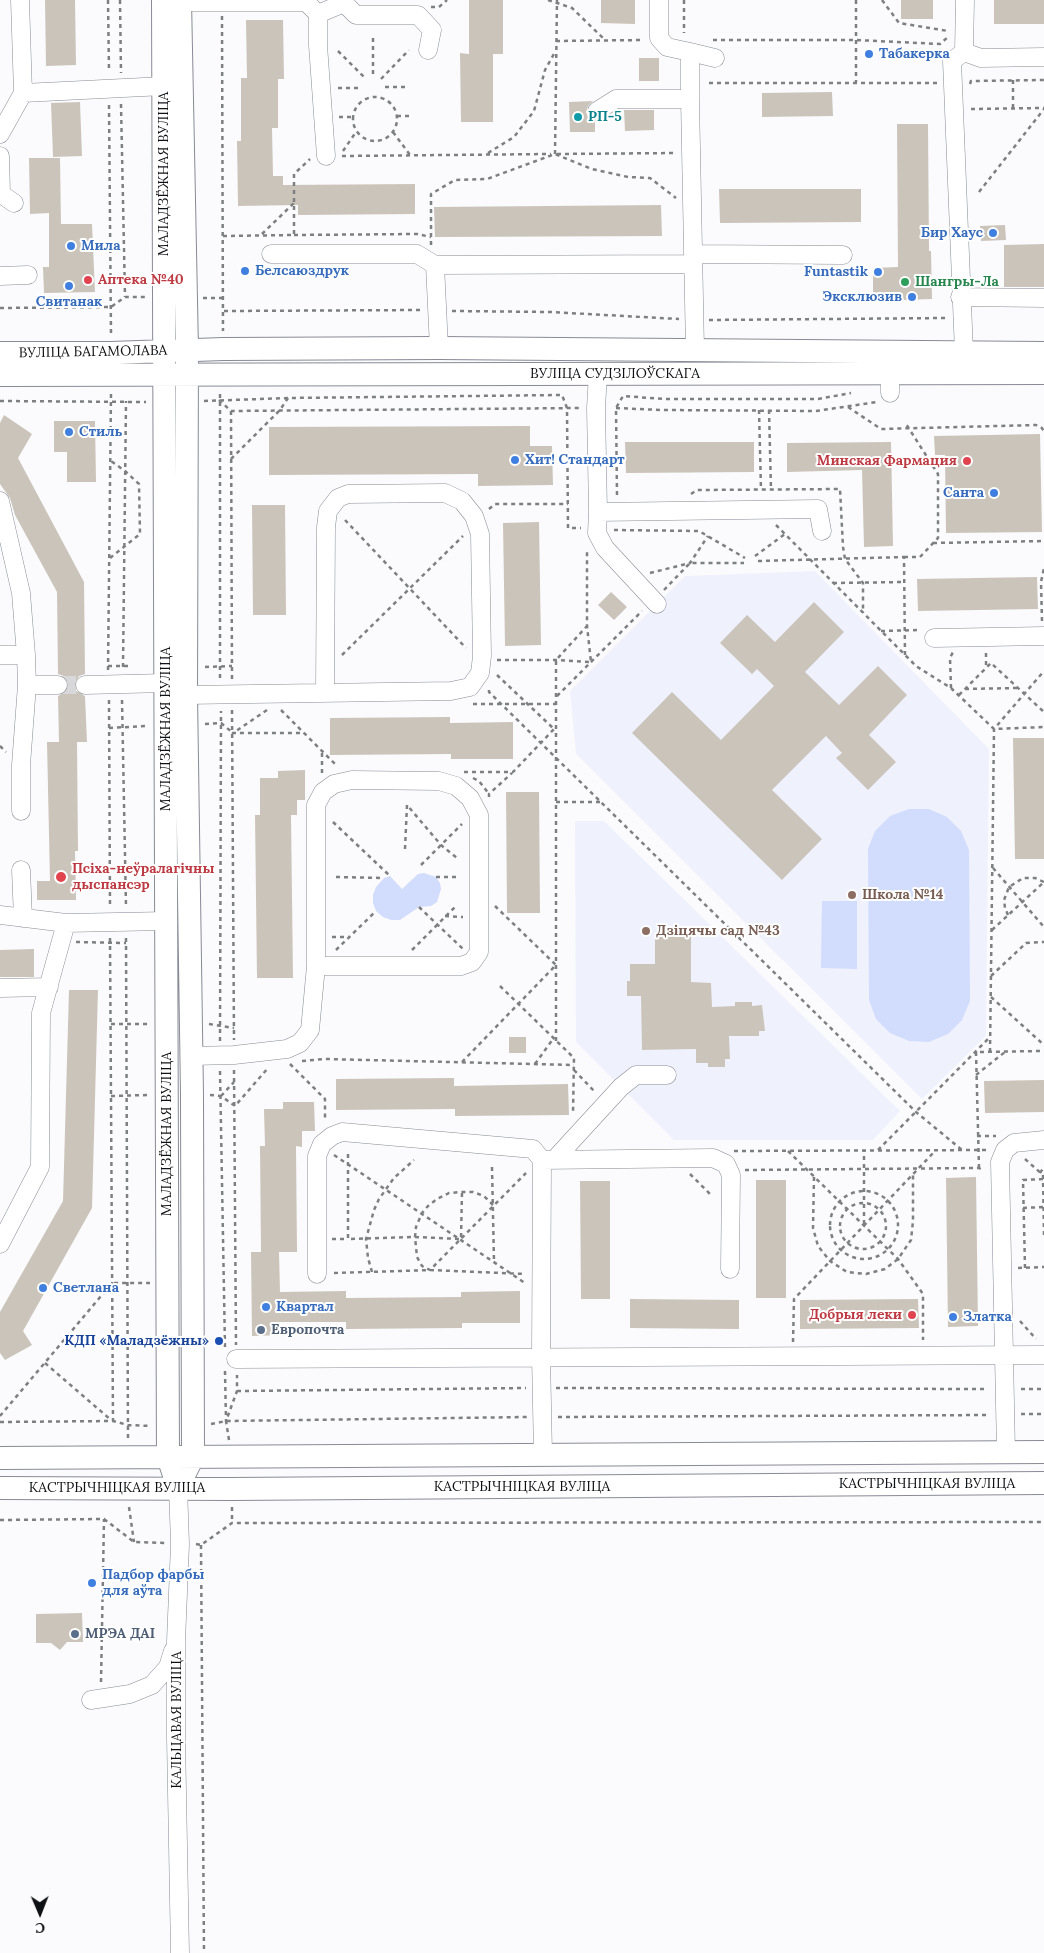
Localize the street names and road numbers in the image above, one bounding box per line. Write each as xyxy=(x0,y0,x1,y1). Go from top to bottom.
street label: МАЛАДЗЁЖНАЯ ВУЛІЦА xyxy=(156,92,172,256)
street label: ВУЛІЦА БАГАМОЛАВА xyxy=(19,342,167,362)
street label: ВУЛІЦА СУДЗІЛОЎСКАГА xyxy=(530,366,700,382)
street label: МАЛАДЗЁЖНАЯ ВУЛІЦА xyxy=(158,647,174,811)
street label: МАЛАДЗЁЖНАЯ ВУЛІЦА xyxy=(159,1052,175,1216)
street label: КАСТРЫЧНІЦКАЯ ВУЛІЦА xyxy=(839,1476,1015,1492)
street label: КАСТРЫЧНІЦКАЯ ВУЛІЦА xyxy=(434,1479,610,1495)
street label: КАСТРЫЧНІЦКАЯ ВУЛІЦА xyxy=(29,1480,205,1496)
street label: КАЛЬЦАВАЯ ВУЛІЦА xyxy=(169,1651,185,1789)

